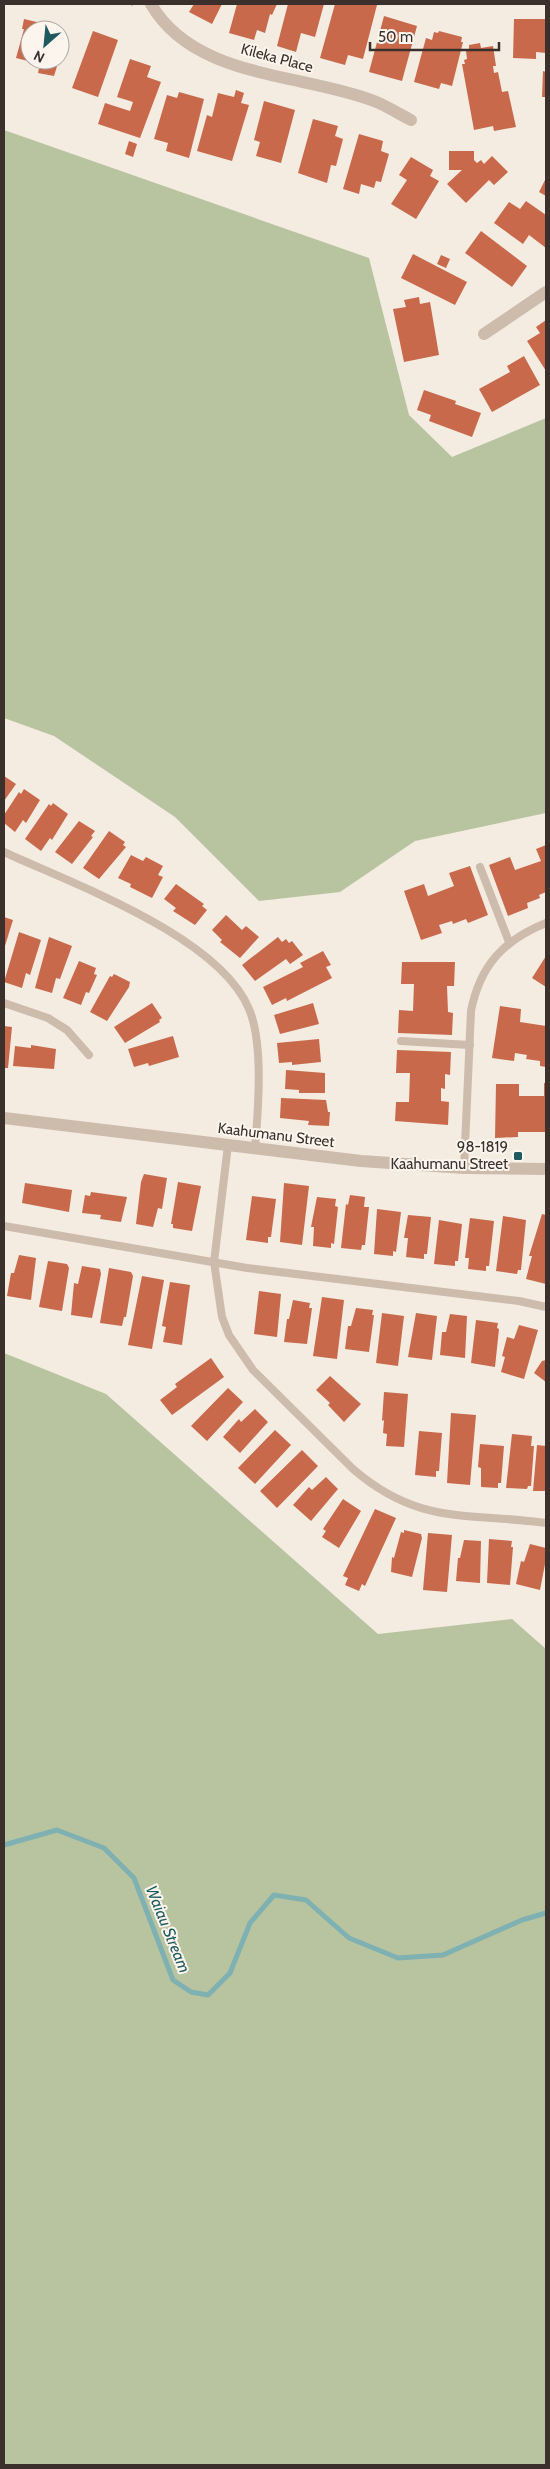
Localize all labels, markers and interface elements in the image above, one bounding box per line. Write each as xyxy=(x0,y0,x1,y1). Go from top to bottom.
north arrow xyxy=(20,20,70,70)
scale bar xyxy=(370,20,499,52)
text: 50 m xyxy=(378,28,413,46)
street label: Kileka Place xyxy=(239,40,315,76)
text: N xyxy=(31,46,48,67)
street label: Kaahumanu Street xyxy=(217,1119,335,1151)
place label: 98-1819 Kaahumanu Street xyxy=(391,1138,508,1173)
marker: 98-1819 Kaahumanu Street xyxy=(512,1150,524,1162)
water label: Waiau Stream xyxy=(142,1883,194,1976)

